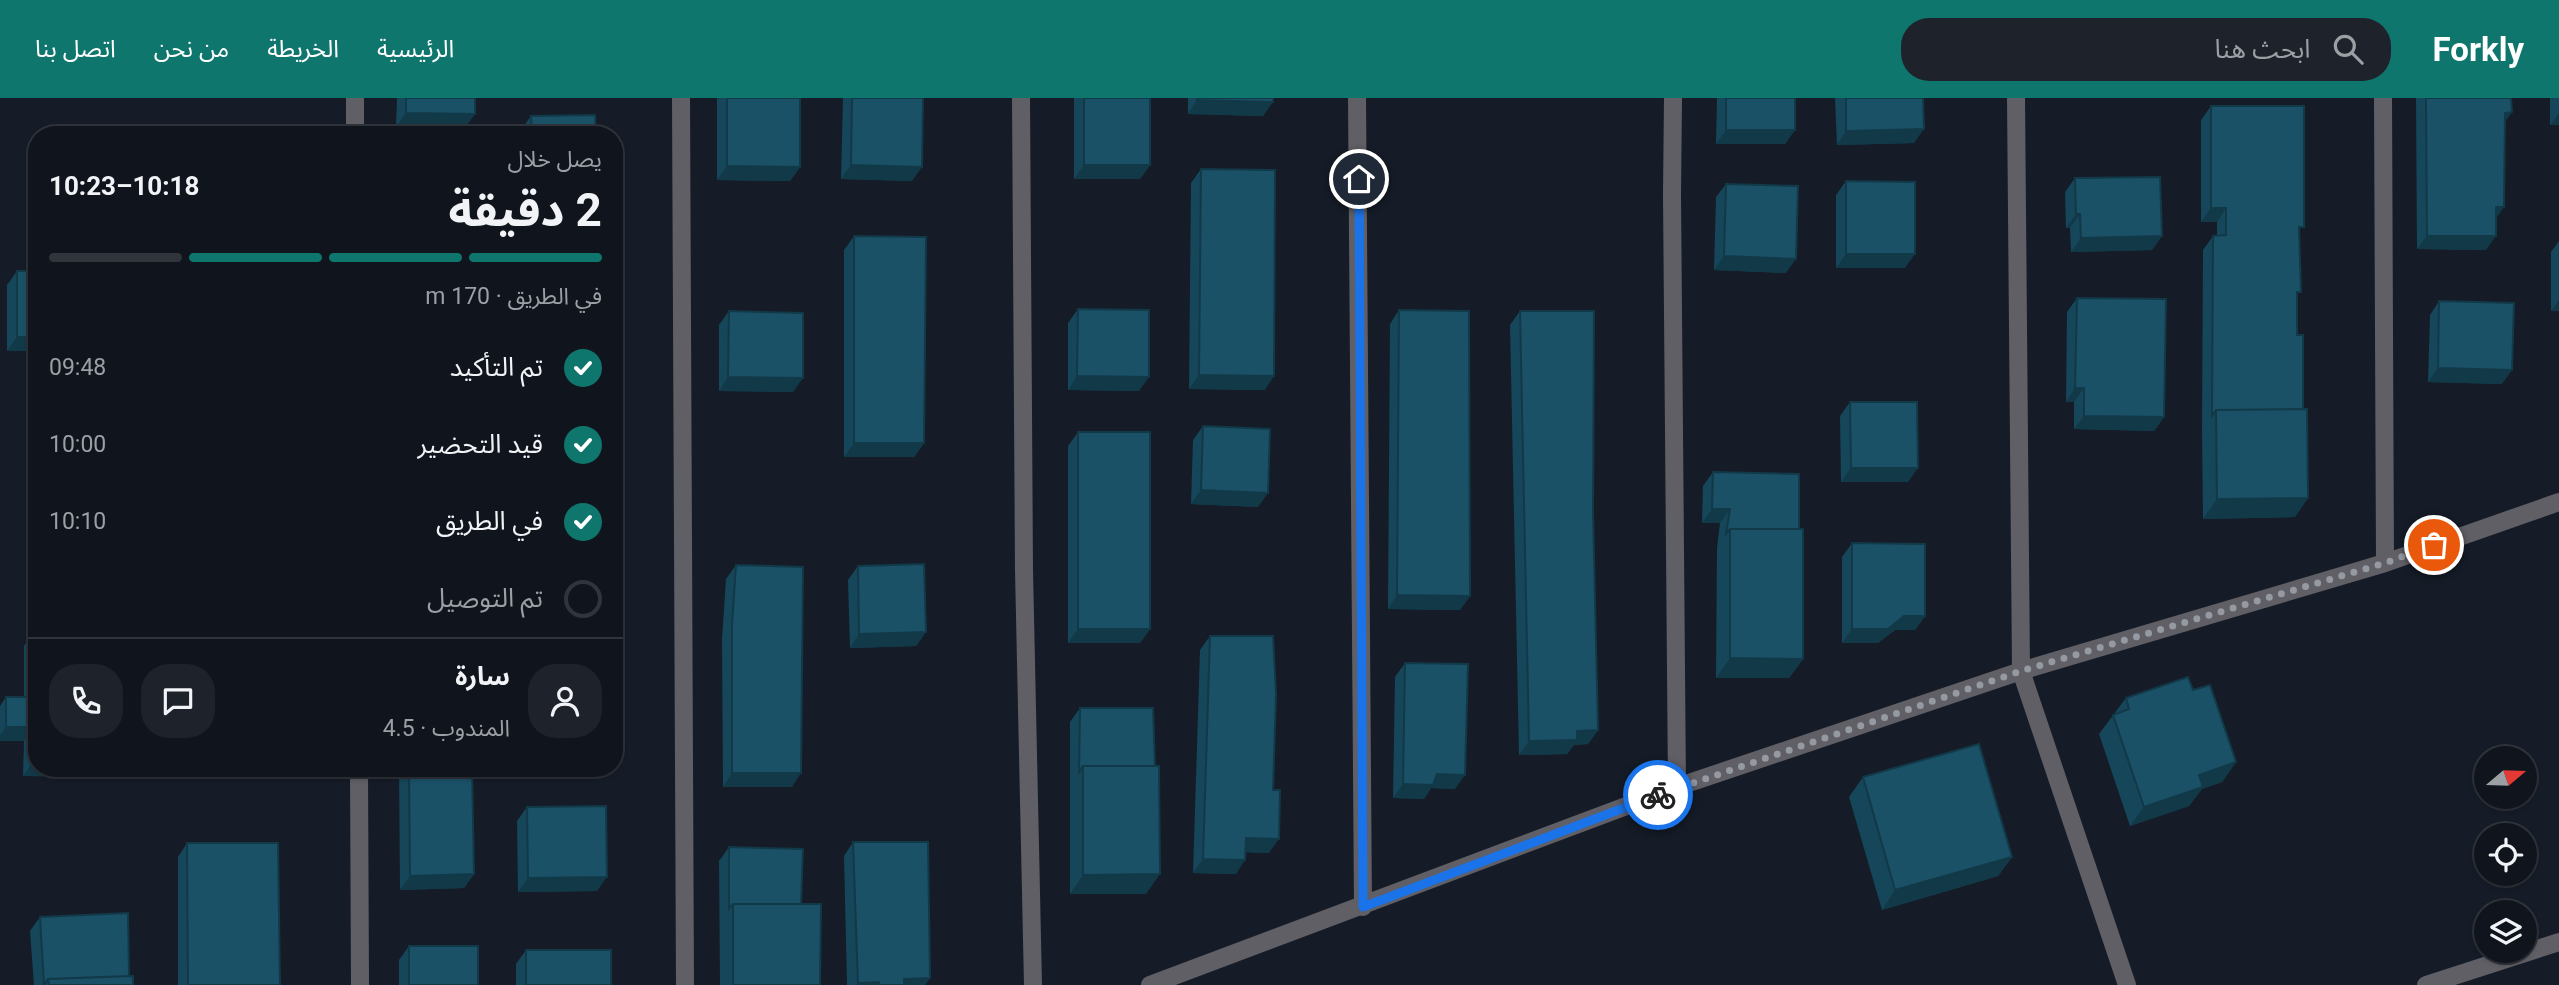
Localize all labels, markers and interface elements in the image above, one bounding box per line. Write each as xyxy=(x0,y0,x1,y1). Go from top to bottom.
search box xyxy=(1901,18,2391,81)
icon: search xyxy=(2329,30,2367,68)
text: Forkly xyxy=(2433,30,2524,69)
text: ابحث هنا xyxy=(2215,34,2311,64)
text: اتصل بنا xyxy=(35,35,116,63)
text: من نحن xyxy=(154,35,229,63)
text: الخريطة xyxy=(267,35,339,63)
text: الرئيسية xyxy=(377,35,454,63)
text: يصل خلال xyxy=(507,146,602,173)
pin xyxy=(1329,149,1389,209)
icon: home xyxy=(1340,160,1378,198)
text: 10:18–10:23 xyxy=(49,171,199,201)
text: 2 دقيقة xyxy=(448,183,602,237)
text: في الطريق · 170 m xyxy=(425,283,602,310)
icon: check xyxy=(564,349,602,387)
text: تم التأكيد xyxy=(450,352,543,382)
text: 09:48 xyxy=(49,354,106,381)
icon: check xyxy=(564,426,602,464)
text: قيد التحضير xyxy=(418,429,543,459)
text: 10:00 xyxy=(49,431,106,458)
icon: check xyxy=(564,503,602,541)
text: في الطريق xyxy=(436,506,543,536)
text: 10:10 xyxy=(49,508,106,535)
pin xyxy=(2404,515,2464,575)
icon: bag xyxy=(2415,526,2453,564)
text: تم التوصيل xyxy=(427,583,543,613)
text: سارة xyxy=(455,661,510,691)
button: phone xyxy=(49,664,123,738)
button: chat xyxy=(141,664,215,738)
button: person xyxy=(528,664,602,738)
text: المندوب · 4.5 xyxy=(383,715,510,742)
north arrow xyxy=(2474,746,2538,808)
map controls xyxy=(2474,746,2537,963)
courier xyxy=(1623,760,1693,830)
icon: bike xyxy=(1639,776,1677,814)
button: locate xyxy=(2474,823,2537,886)
button: layers xyxy=(2474,900,2537,963)

